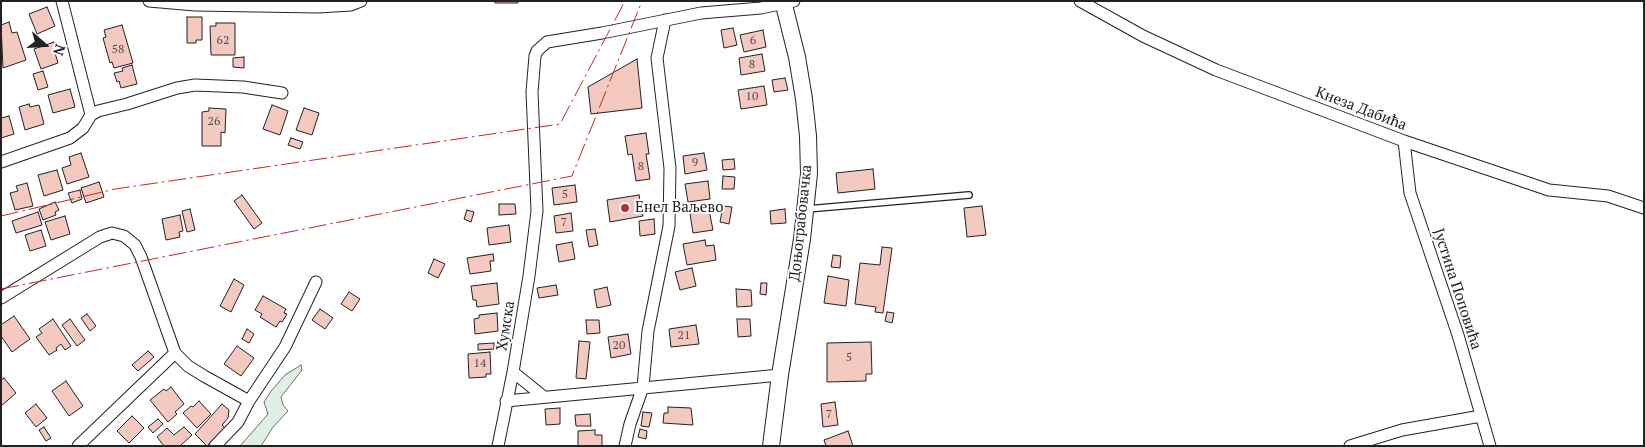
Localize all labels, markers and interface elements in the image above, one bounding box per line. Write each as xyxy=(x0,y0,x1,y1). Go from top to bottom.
north arrow xyxy=(20,20,70,70)
house number: 62 xyxy=(217,34,229,48)
house number: 6 xyxy=(750,34,756,48)
text: N xyxy=(49,42,70,58)
house number: 58 xyxy=(112,43,124,57)
house number: 8 xyxy=(749,58,755,72)
street label: Кнеза Дабића xyxy=(1313,83,1409,135)
house number: 10 xyxy=(746,90,758,104)
house number: 26 xyxy=(208,115,220,129)
house number: 9 xyxy=(692,156,698,170)
house number: 8 xyxy=(638,160,644,174)
street label: Доњограбовачка xyxy=(786,164,816,282)
house number: 5 xyxy=(562,188,568,202)
place label: Енел Ваљево xyxy=(635,199,723,217)
marker: Енел Ваљево xyxy=(619,202,631,214)
house number: 7 xyxy=(561,216,567,230)
street label: Јустина Поповића xyxy=(1429,226,1485,352)
street label: Хумска xyxy=(493,300,519,352)
house number: 21 xyxy=(678,329,690,343)
house number: 20 xyxy=(613,339,625,353)
house number: 5 xyxy=(846,351,852,365)
house number: 14 xyxy=(474,357,486,371)
house number: 7 xyxy=(826,408,832,422)

